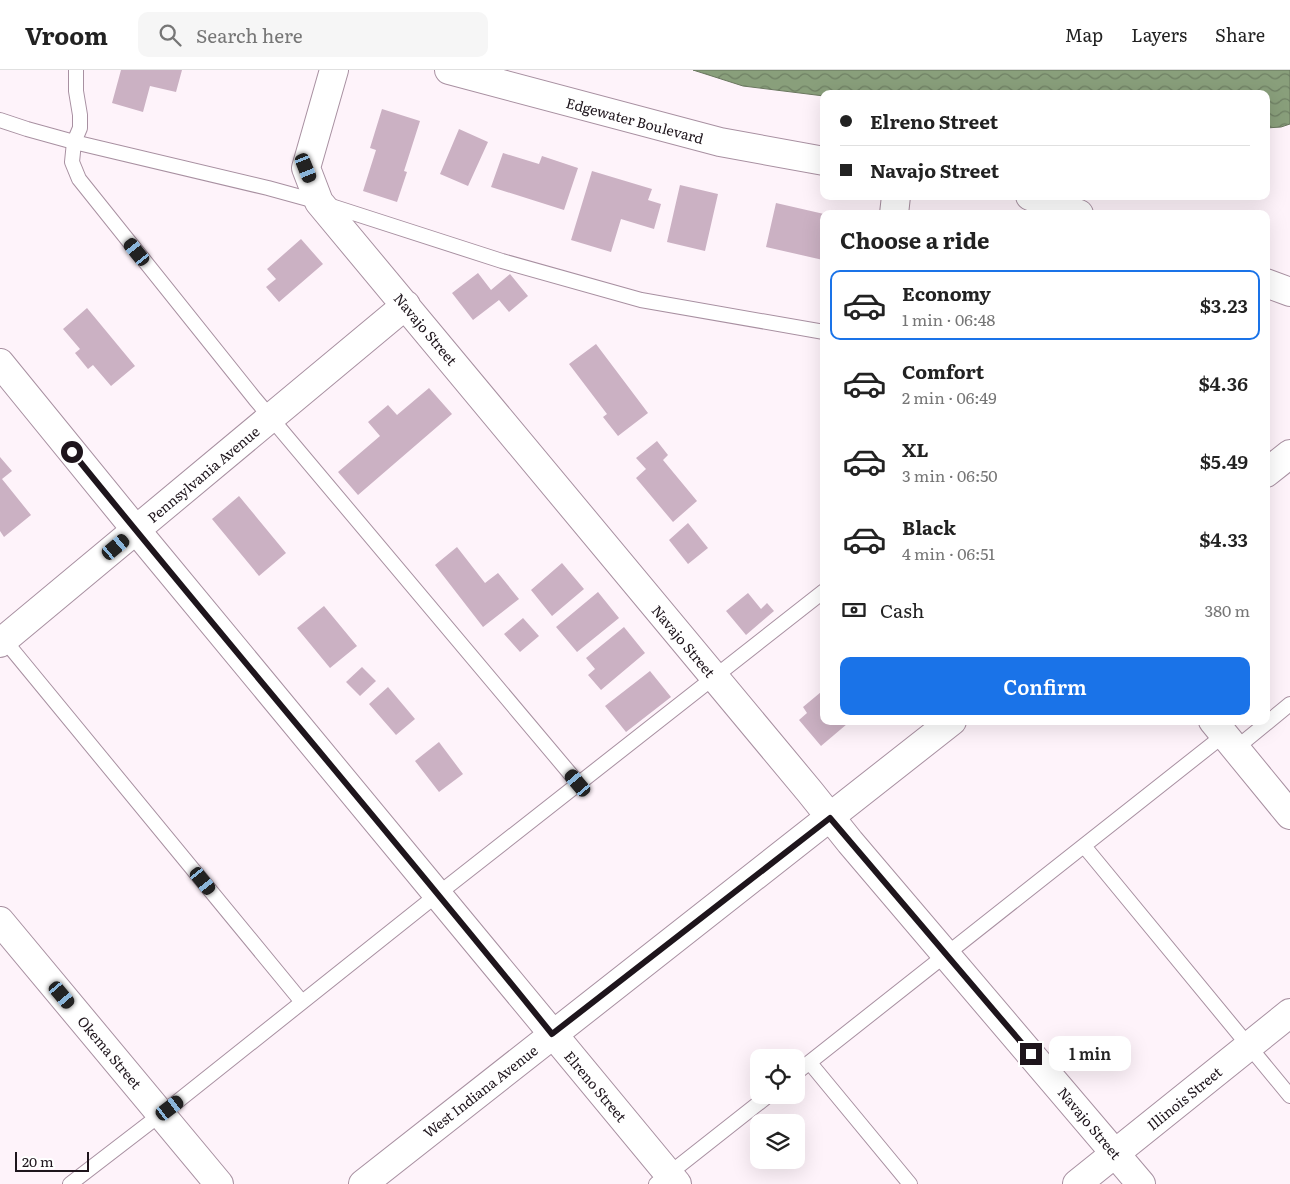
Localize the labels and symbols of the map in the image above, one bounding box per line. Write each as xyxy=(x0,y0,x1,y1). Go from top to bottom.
street label: Edgewater Boulevard xyxy=(564,92,706,148)
car xyxy=(293,151,318,185)
car xyxy=(121,236,152,268)
street label: Navajo Street xyxy=(390,289,462,370)
street label: Pennsylvania Avenue xyxy=(143,421,263,527)
route start xyxy=(61,441,83,463)
car xyxy=(99,532,132,562)
street label: Navajo Street xyxy=(648,601,720,682)
car xyxy=(562,767,593,799)
car xyxy=(187,865,218,897)
car xyxy=(46,979,77,1011)
street label: Okema Street xyxy=(73,1011,147,1093)
callout: 1 min xyxy=(1048,1036,1131,1072)
street label: West Indiana Avenue xyxy=(419,1040,541,1142)
route end xyxy=(1020,1043,1042,1065)
street label: Elreno Street xyxy=(560,1046,632,1126)
street label: Illinois Street xyxy=(1142,1061,1226,1134)
street label: Navajo Street xyxy=(1054,1083,1126,1164)
car xyxy=(153,1093,186,1123)
scale bar xyxy=(15,1149,89,1172)

